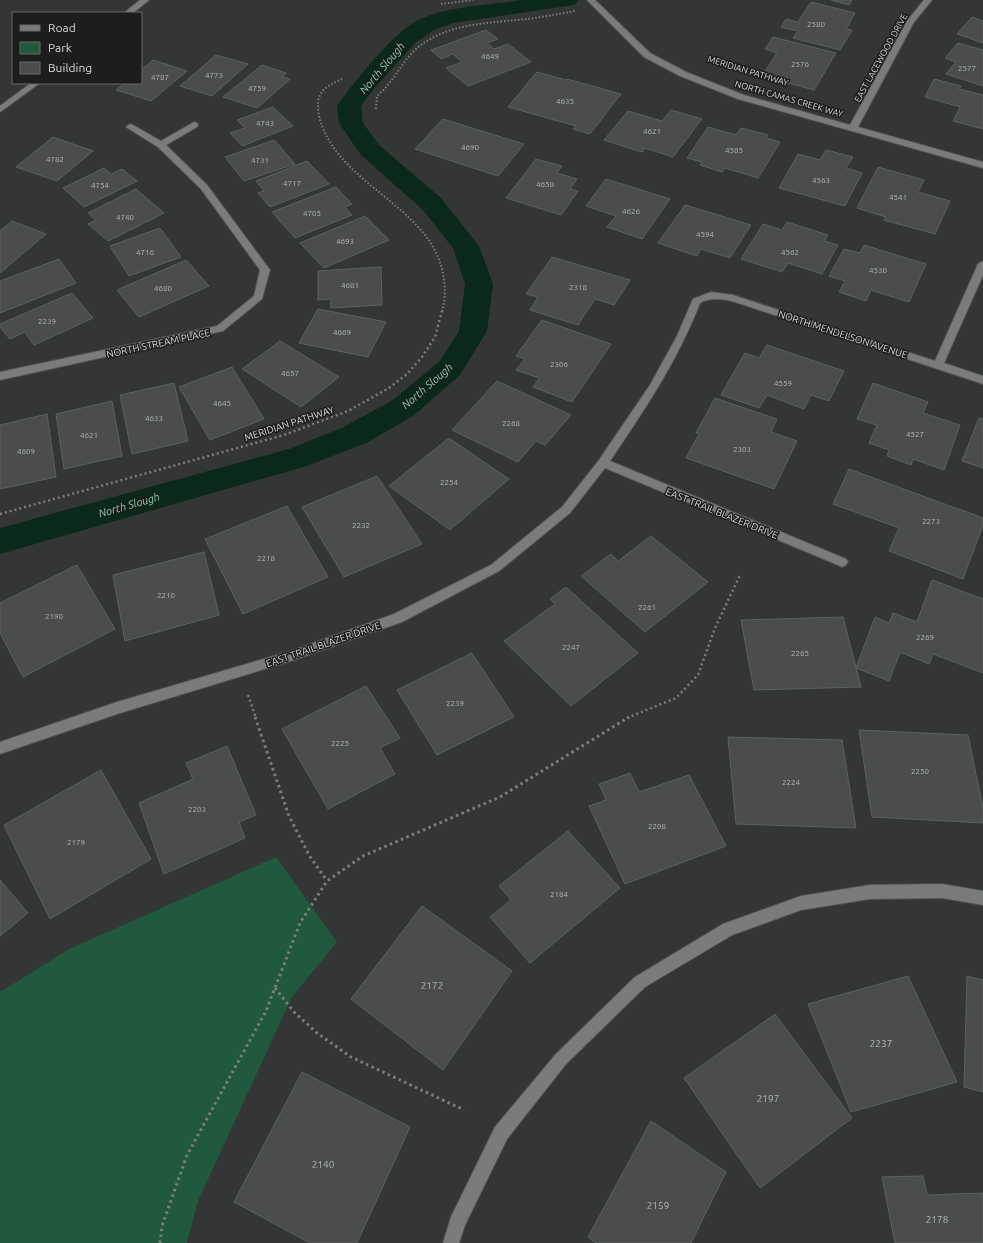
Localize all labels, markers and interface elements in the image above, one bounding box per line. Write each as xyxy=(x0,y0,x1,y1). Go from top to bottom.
legend xyxy=(12,12,142,84)
street label: EAST LACEWOOD DRIVE xyxy=(852,12,910,104)
house number: 2580 xyxy=(807,20,826,29)
text: Road xyxy=(48,21,76,34)
water label: North Slough xyxy=(357,40,407,96)
text: Park xyxy=(48,41,72,54)
house number: 4649 xyxy=(481,52,499,61)
street label: MERIDIAN PATHWAY xyxy=(706,54,790,88)
house number: 2576 xyxy=(791,60,810,69)
text: Building xyxy=(48,61,92,74)
house number: 2577 xyxy=(958,64,976,73)
house number: 4773 xyxy=(205,71,223,80)
house number: 4787 xyxy=(151,73,169,82)
street label: NORTH CAMAS CREEK WAY xyxy=(734,79,845,119)
house number: 4759 xyxy=(248,84,266,93)
house number: 4635 xyxy=(556,97,574,106)
house number: 4743 xyxy=(256,119,274,128)
house number: 4621 xyxy=(643,127,661,136)
house number: 4690 xyxy=(461,143,480,152)
house number: 4585 xyxy=(725,146,743,155)
house number: 4782 xyxy=(46,155,64,164)
house number: 4731 xyxy=(251,156,269,165)
house number: 4563 xyxy=(812,176,830,185)
house number: 4717 xyxy=(283,179,301,188)
house number: 4658 xyxy=(536,180,555,189)
house number: 4754 xyxy=(91,181,110,190)
house number: 4541 xyxy=(889,193,907,202)
house number: 4626 xyxy=(622,207,641,216)
house number: 4705 xyxy=(303,209,321,218)
house number: 4740 xyxy=(116,213,135,222)
house number: 4594 xyxy=(696,230,715,239)
house number: 4693 xyxy=(336,237,354,246)
house number: 4716 xyxy=(136,248,155,257)
house number: 4562 xyxy=(781,248,799,257)
house number: 4530 xyxy=(869,266,888,275)
house number: 4681 xyxy=(341,281,359,290)
house number: 2318 xyxy=(569,283,588,292)
house number: 4680 xyxy=(154,284,173,293)
street label: NORTH MENDELSON AVENUE xyxy=(777,308,909,361)
house number: 2239 xyxy=(38,317,56,326)
street label: NORTH STREAM PLACE xyxy=(105,327,211,360)
house number: 4669 xyxy=(333,328,351,337)
house number: 2306 xyxy=(550,360,569,369)
water label: North Slough xyxy=(399,361,455,411)
house number: 4657 xyxy=(281,369,299,378)
house number: 4559 xyxy=(774,379,792,388)
house number: 4645 xyxy=(213,399,231,408)
street label: MERIDIAN PATHWAY xyxy=(243,404,335,443)
house number: 4633 xyxy=(145,414,163,423)
house number: 2268 xyxy=(502,419,521,428)
house number: 4527 xyxy=(906,430,924,439)
house number: 4621 xyxy=(80,431,98,440)
house number: 2303 xyxy=(733,445,751,454)
house number: 4609 xyxy=(17,447,35,456)
house number: 2254 xyxy=(440,478,459,487)
street label: EAST TRAIL BLAZER DRIVE xyxy=(664,486,780,541)
water label: North Slough xyxy=(97,491,161,519)
house number: 2273 xyxy=(922,517,940,526)
house number: 2232 xyxy=(352,521,370,530)
house number: 2218 xyxy=(257,554,276,563)
house number: 2210 xyxy=(157,591,176,600)
house number: 2261 xyxy=(638,603,656,612)
house number: 2190 xyxy=(45,612,64,621)
street label: EAST TRAIL BLAZER DRIVE xyxy=(265,620,382,669)
house number: 2269 xyxy=(916,633,934,642)
house number: 2247 xyxy=(562,643,580,652)
house number: 2265 xyxy=(791,649,809,658)
house number: 2239 xyxy=(446,699,464,708)
house number: 2225 xyxy=(331,739,349,748)
house number: 2250 xyxy=(911,767,930,776)
house number: 2224 xyxy=(782,778,801,787)
house number: 2203 xyxy=(188,805,206,814)
house number: 2208 xyxy=(648,822,667,831)
house number: 2179 xyxy=(67,838,85,847)
house number: 2184 xyxy=(550,890,569,899)
house number: 2172 xyxy=(421,980,443,991)
house number: 2237 xyxy=(870,1038,892,1049)
house number: 2197 xyxy=(757,1093,779,1104)
house number: 2140 xyxy=(312,1159,335,1170)
house number: 2159 xyxy=(647,1200,669,1211)
house number: 2178 xyxy=(926,1214,949,1225)

